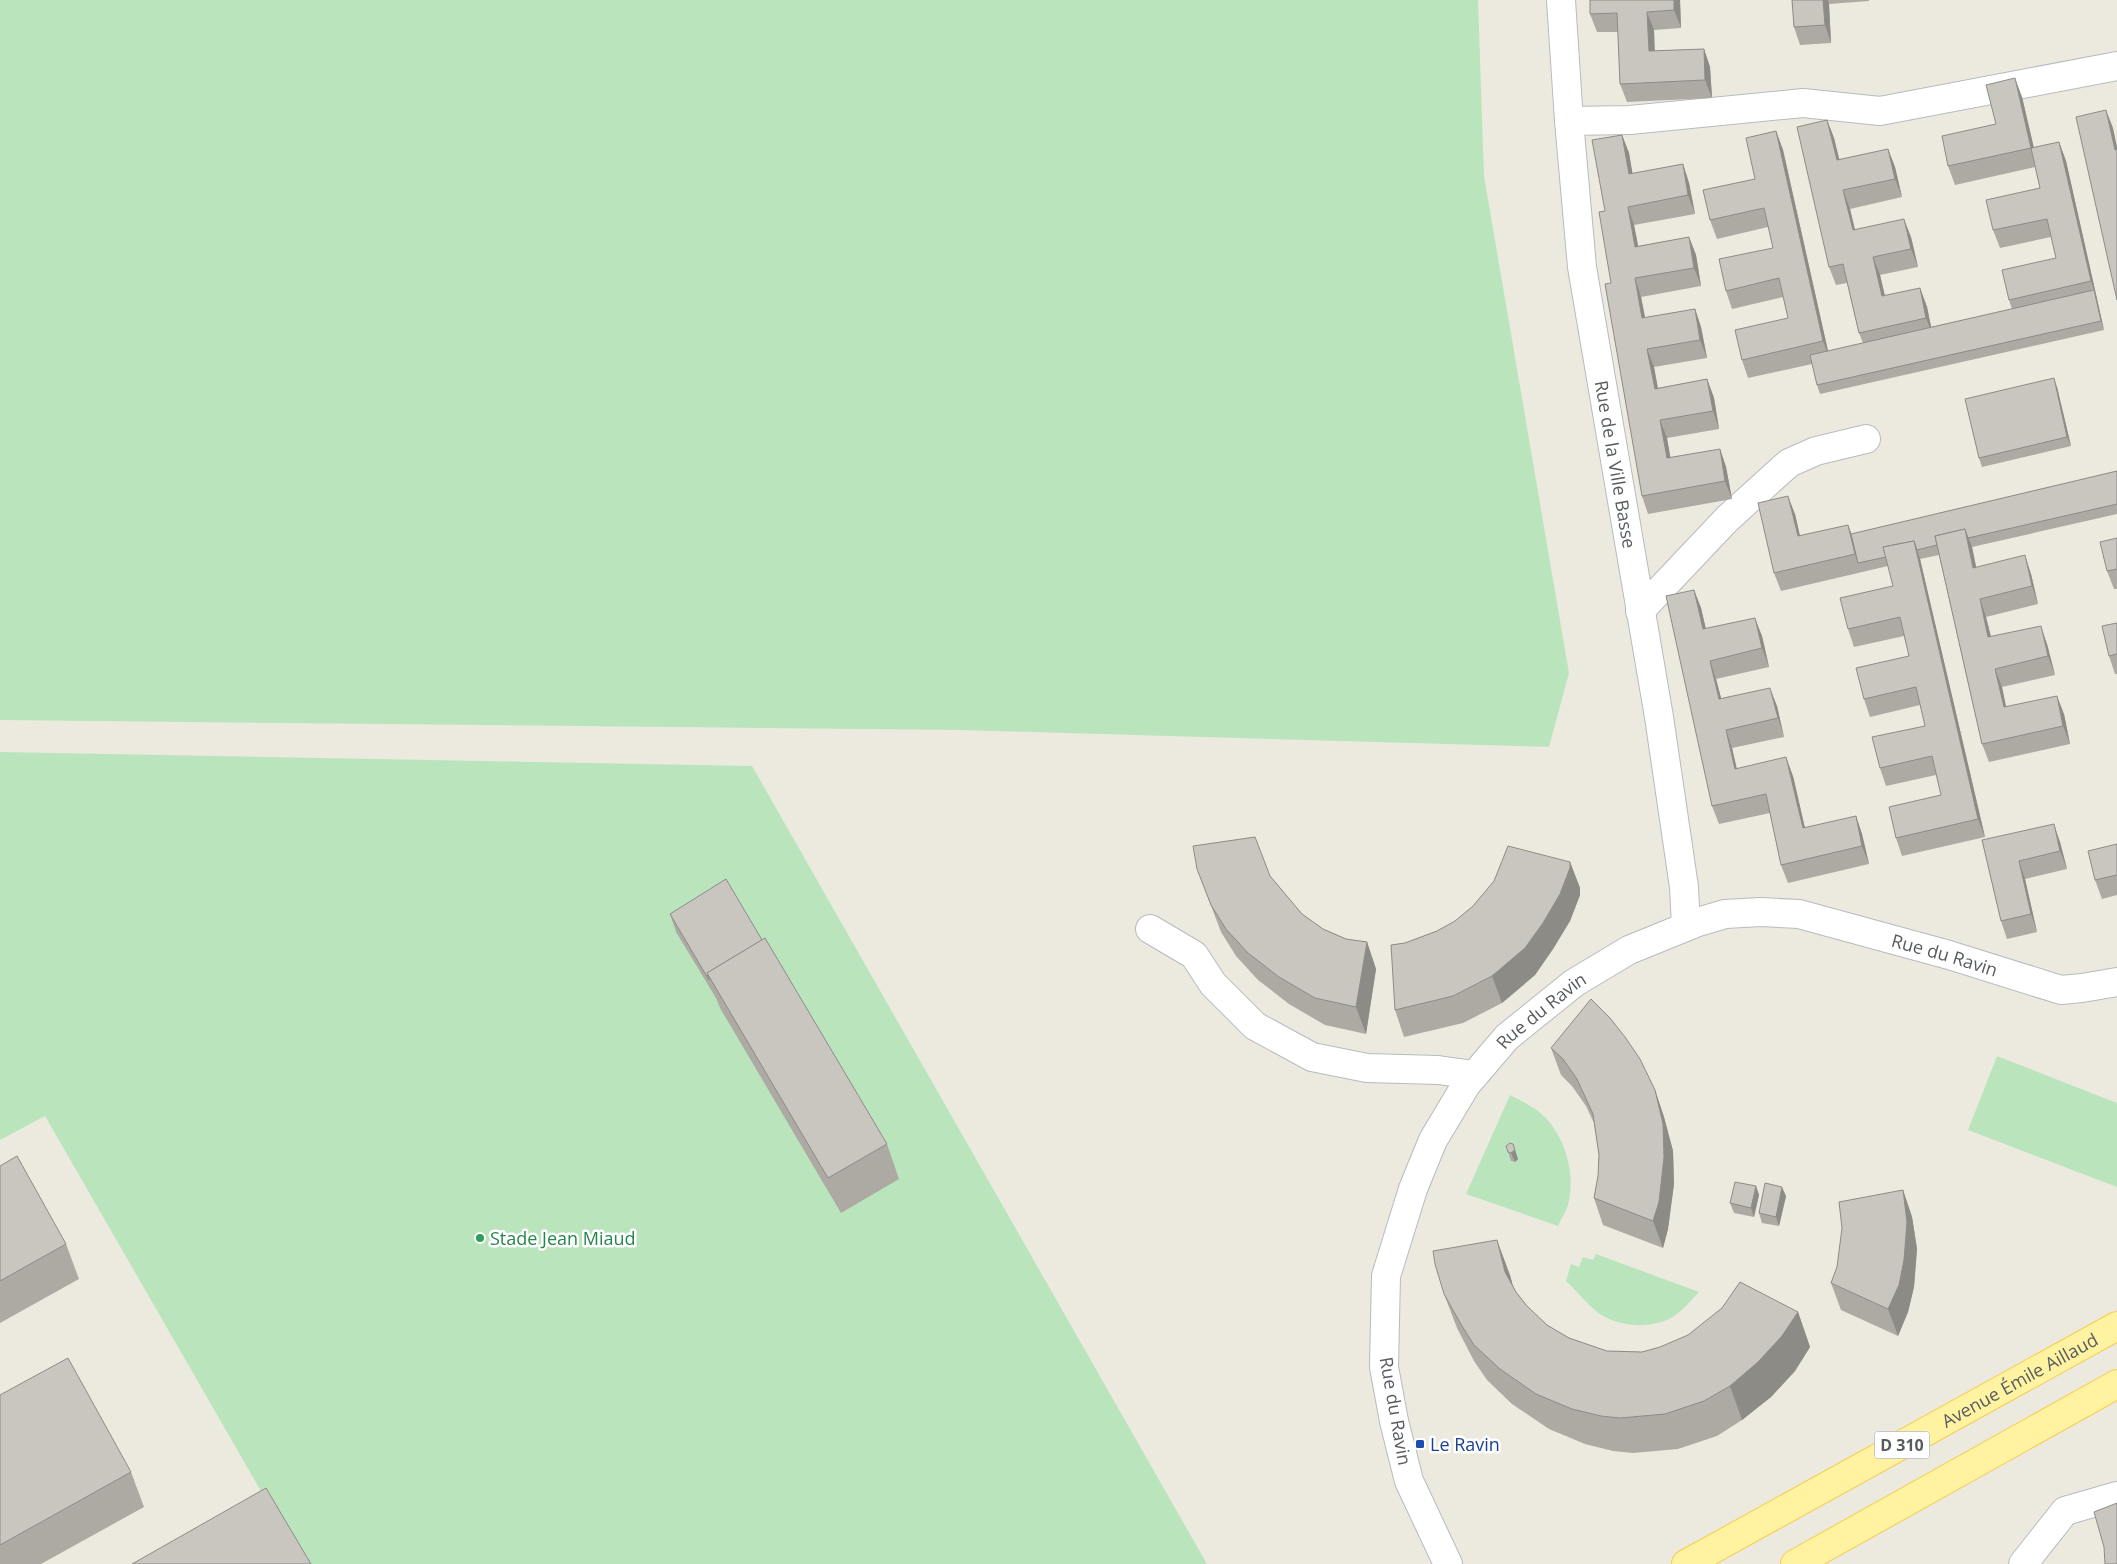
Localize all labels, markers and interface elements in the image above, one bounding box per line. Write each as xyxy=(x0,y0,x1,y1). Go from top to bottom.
street label: Rue de la Ville Basse xyxy=(1590,378,1642,550)
street label: Rue du Ravin xyxy=(1889,928,2001,982)
street label: Rue du Ravin xyxy=(1490,967,1590,1054)
place label: Stade Jean Miaud xyxy=(490,1226,636,1250)
marker: Stade Jean Miaud xyxy=(474,1232,486,1244)
street label: Avenue Émile Aillaud xyxy=(1937,1327,2102,1433)
street label: Rue du Ravin xyxy=(1375,1355,1417,1467)
place label: Le Ravin xyxy=(1430,1432,1500,1456)
road number: D 310 xyxy=(1874,1432,1930,1458)
marker: Le Ravin xyxy=(1414,1438,1426,1450)

